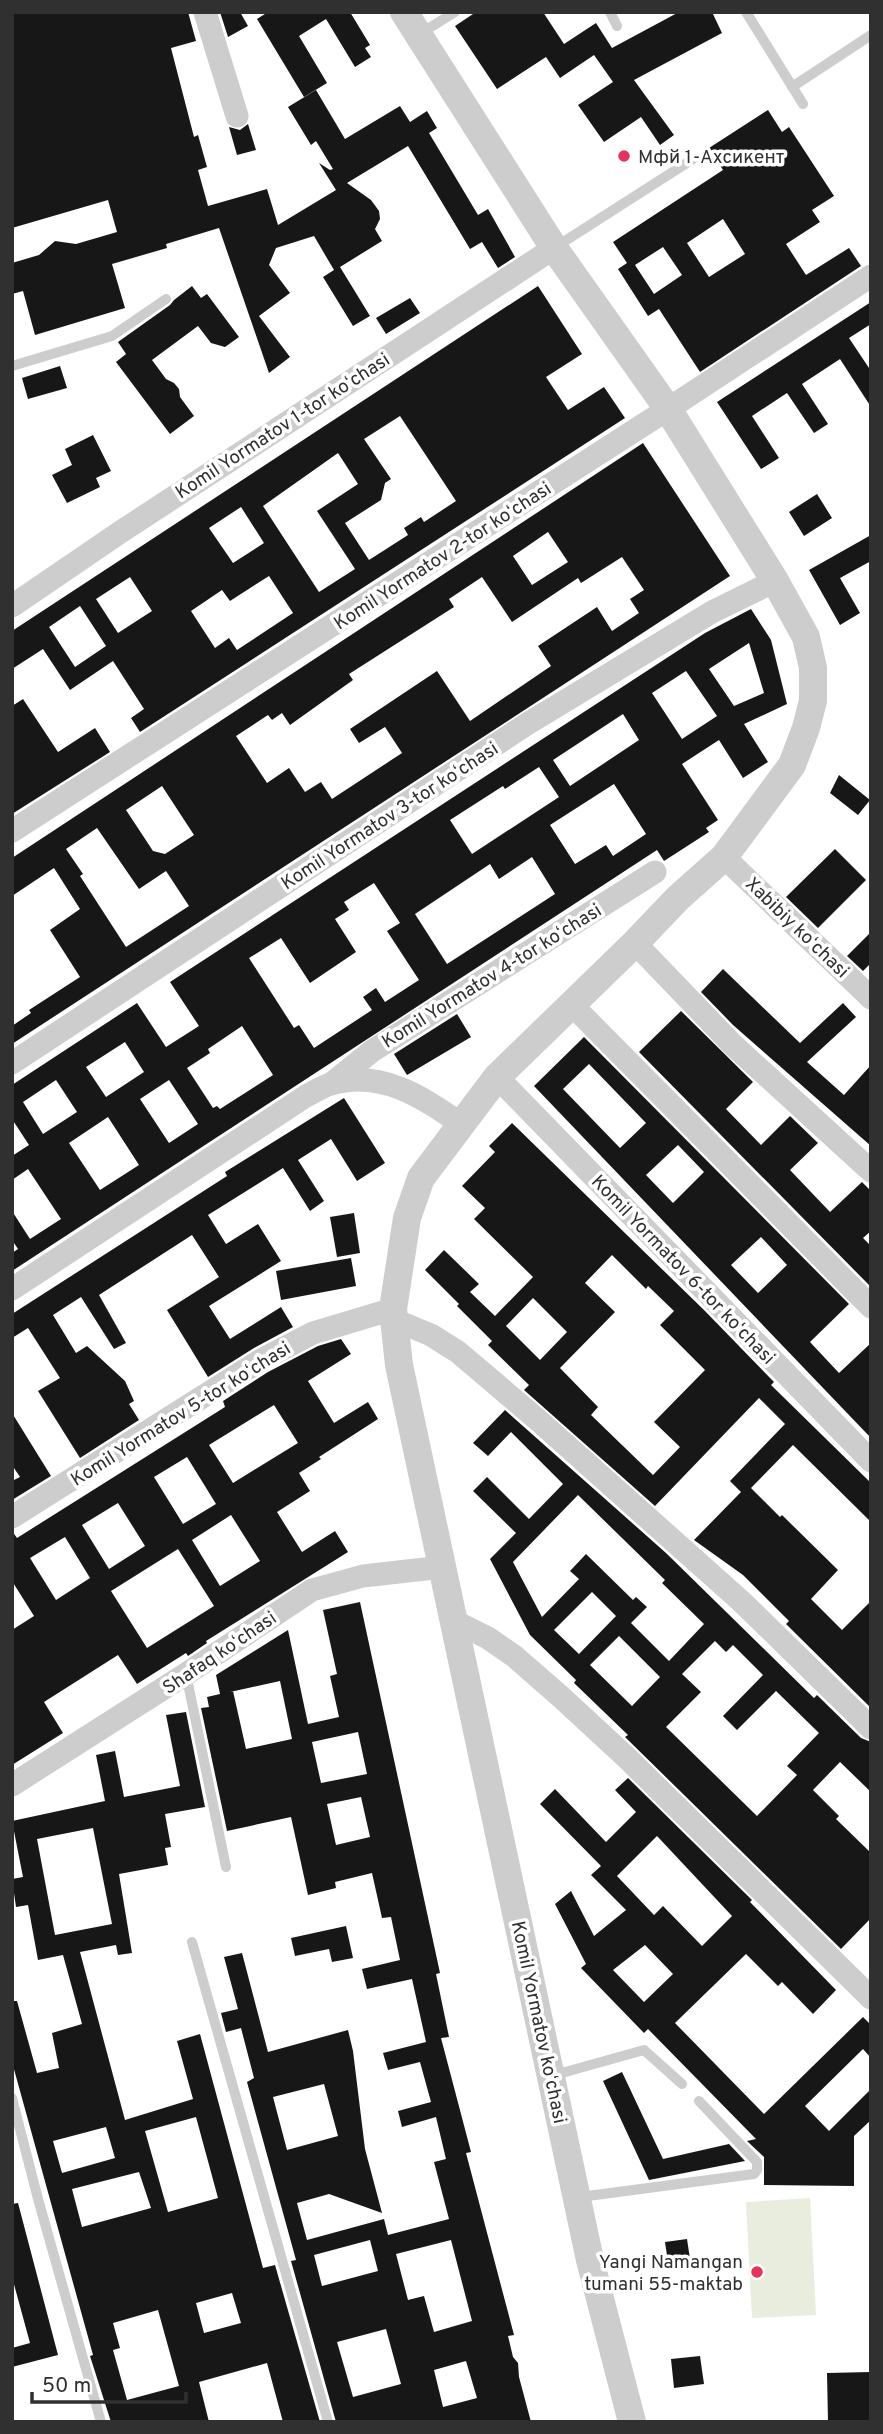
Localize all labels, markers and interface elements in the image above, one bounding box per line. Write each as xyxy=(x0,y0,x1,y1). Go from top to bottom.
place label: Мфй 1-Ахсикент xyxy=(638,146,785,170)
marker: Мфй 1-Ахсикент xyxy=(616,148,632,164)
street label: Komil Yormatov 1-tor koʻchasi xyxy=(171,348,395,505)
street label: Komil Yormatov 2-tor koʻchasi xyxy=(330,477,556,636)
street label: Komil Yormatov 3-tor koʻchasi xyxy=(277,737,503,896)
street label: Xabibiy koʻchasi xyxy=(740,873,854,984)
street label: Komil Yormatov 4-tor koʻchasi xyxy=(378,899,606,1054)
street label: Komil Yormatov 6-tor koʻchasi xyxy=(586,1171,780,1370)
street label: Komil Yormatov 5-tor koʻchasi xyxy=(67,1337,295,1492)
street label: Shafaq koʻchasi xyxy=(159,1607,282,1701)
street label: Komil Yormatov koʻchasi xyxy=(505,1919,571,2126)
place label: Yangi Namangan tumani 55-maktab xyxy=(584,2251,743,2297)
marker: Yangi Namangan tumani 55-maktab xyxy=(749,2264,765,2280)
scale bar xyxy=(32,2360,186,2404)
text: 50 m xyxy=(42,2373,91,2400)

